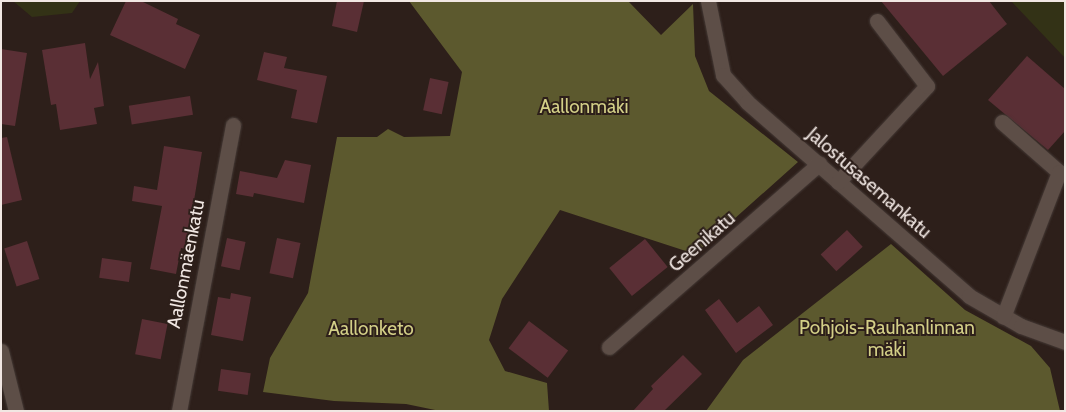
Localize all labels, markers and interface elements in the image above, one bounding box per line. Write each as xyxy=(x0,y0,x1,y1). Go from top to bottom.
park label: Aallonmäki xyxy=(539,96,629,118)
street label: Jalostusasemankatu xyxy=(802,123,936,243)
street label: Aallonmäenkatu xyxy=(162,198,210,330)
street label: Geenikatu xyxy=(664,207,740,277)
park label: Pohjois-Rauhanlinnan mäki xyxy=(799,317,975,361)
park label: Aallonketo xyxy=(328,318,414,340)

